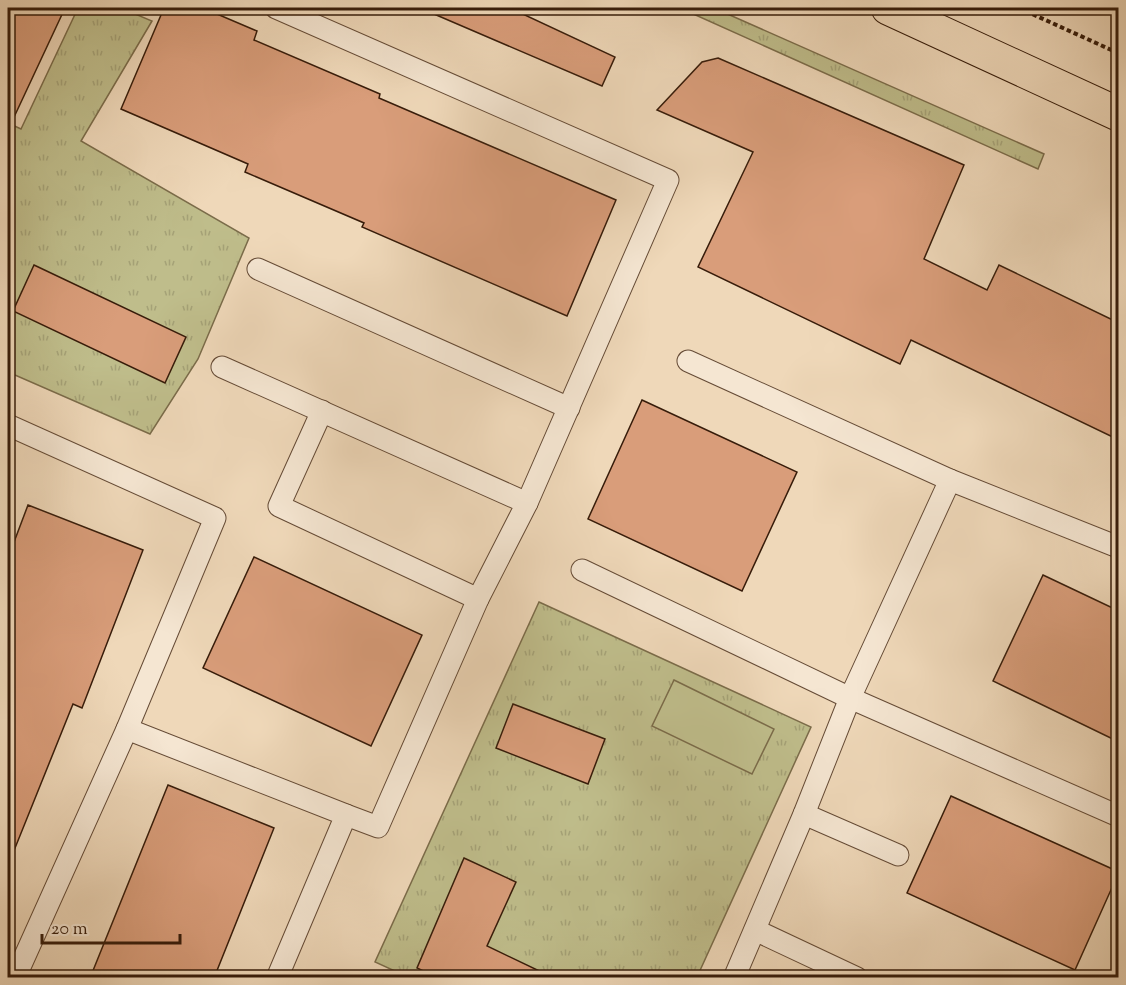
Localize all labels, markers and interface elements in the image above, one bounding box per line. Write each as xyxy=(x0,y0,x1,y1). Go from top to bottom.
scale bar xyxy=(42,907,180,945)
text: 20 m xyxy=(51,917,88,943)

